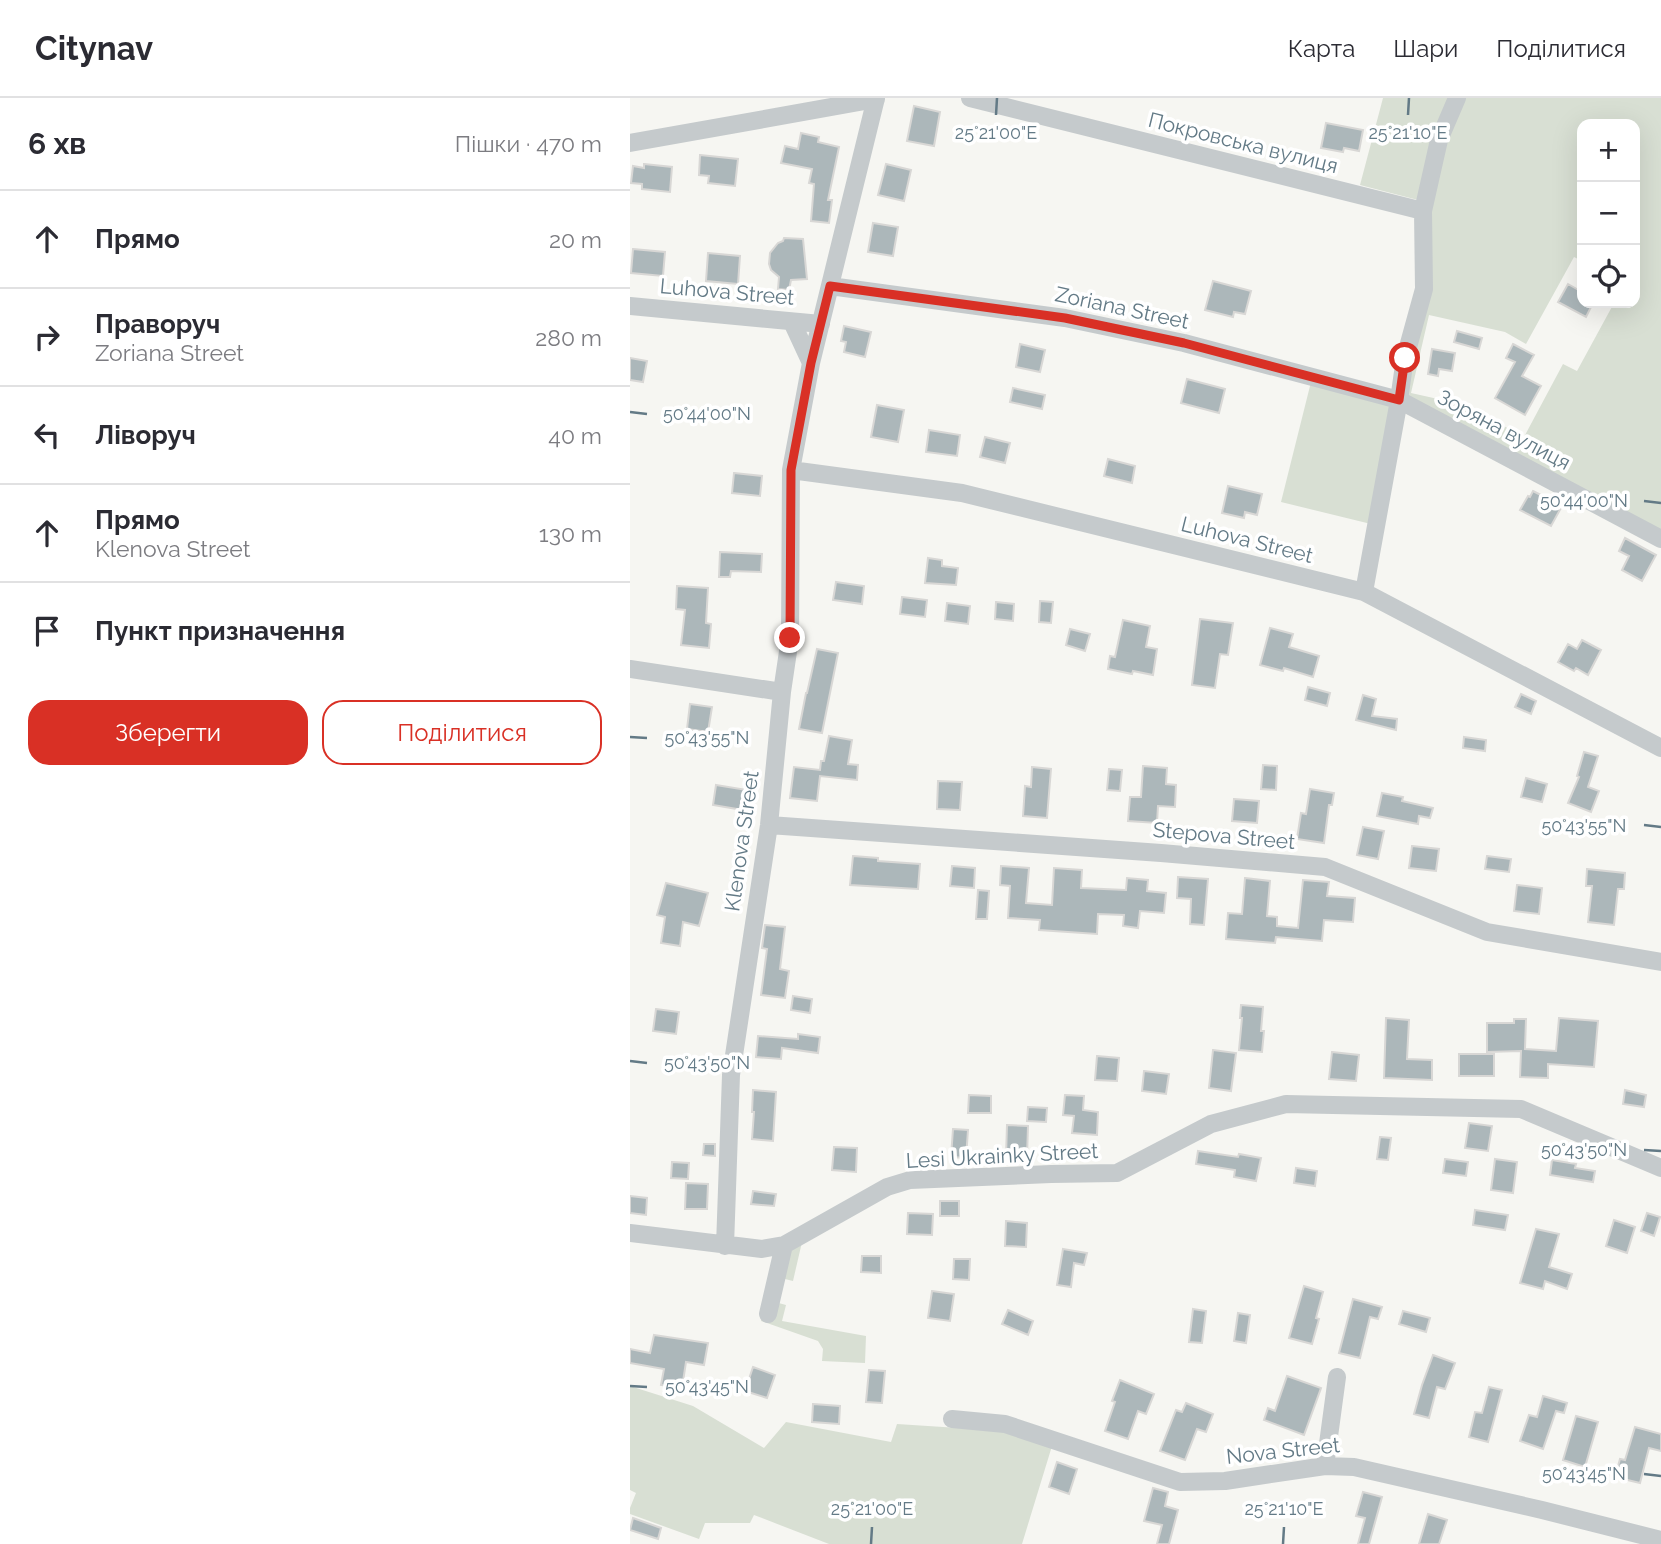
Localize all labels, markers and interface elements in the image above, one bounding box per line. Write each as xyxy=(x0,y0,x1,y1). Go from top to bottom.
text: Citynav xyxy=(35,29,153,68)
text: Карта xyxy=(1288,34,1355,63)
text: Шари xyxy=(1393,34,1458,63)
text: Поділитися xyxy=(1496,34,1626,63)
street label: Покровська вулиця xyxy=(1146,107,1341,178)
map controls xyxy=(1577,119,1640,308)
button: + xyxy=(1577,119,1640,182)
text: 25°21'00"E xyxy=(955,122,1037,143)
text: 25°21'10"E xyxy=(1368,122,1448,143)
text: 6 хв xyxy=(28,126,86,161)
text: Пішки · 470 m xyxy=(455,130,602,157)
button: − xyxy=(1577,182,1640,245)
icon: ahead xyxy=(28,220,66,258)
text: Прямо xyxy=(95,224,180,254)
text: 20 m xyxy=(549,226,602,253)
button: locate xyxy=(1577,245,1640,308)
street label: Luhova Street xyxy=(659,273,795,310)
street label: Zoriana Street xyxy=(1053,281,1191,334)
text: Праворуч xyxy=(95,309,220,339)
icon: right xyxy=(28,318,66,356)
text: 280 m xyxy=(535,324,602,351)
text: Zoriana Street xyxy=(95,339,244,366)
route start xyxy=(1389,342,1420,373)
street label: Зоряна вулиця xyxy=(1434,384,1575,475)
text: 50°44'00"N xyxy=(663,403,751,424)
icon: left xyxy=(28,416,66,454)
text: Ліворуч xyxy=(95,420,196,450)
text: 40 m xyxy=(548,422,602,449)
text: 50°44'00"N xyxy=(1540,490,1628,511)
text: Прямо xyxy=(95,505,180,535)
street label: Luhova Street xyxy=(1179,511,1316,568)
icon: ahead xyxy=(28,514,66,552)
text: 130 m xyxy=(539,520,602,547)
text: Klenova Street xyxy=(95,535,250,562)
icon: arrive xyxy=(28,612,66,650)
text: Пункт призначення xyxy=(95,616,345,646)
route end xyxy=(774,622,805,653)
button: Зберегти xyxy=(28,700,308,765)
button: Поділитися xyxy=(322,700,602,765)
text: 50°43'55"N xyxy=(664,727,750,748)
street label: Klenova Street xyxy=(719,769,764,913)
text: 50°43'55"N xyxy=(1541,815,1627,836)
street label: Stepova Street xyxy=(1152,817,1296,854)
text: 50°43'50"N xyxy=(664,1052,750,1073)
street label: Lesi Ukrainky Street xyxy=(905,1138,1099,1173)
text: 50°43'50"N xyxy=(1541,1139,1627,1160)
text: 50°43'45"N xyxy=(665,1376,749,1397)
street label: Nova Street xyxy=(1225,1432,1341,1469)
text: 50°43'45"N xyxy=(1542,1463,1626,1484)
text: 25°21'00"E xyxy=(831,1498,913,1519)
text: 25°21'10"E xyxy=(1244,1498,1324,1519)

